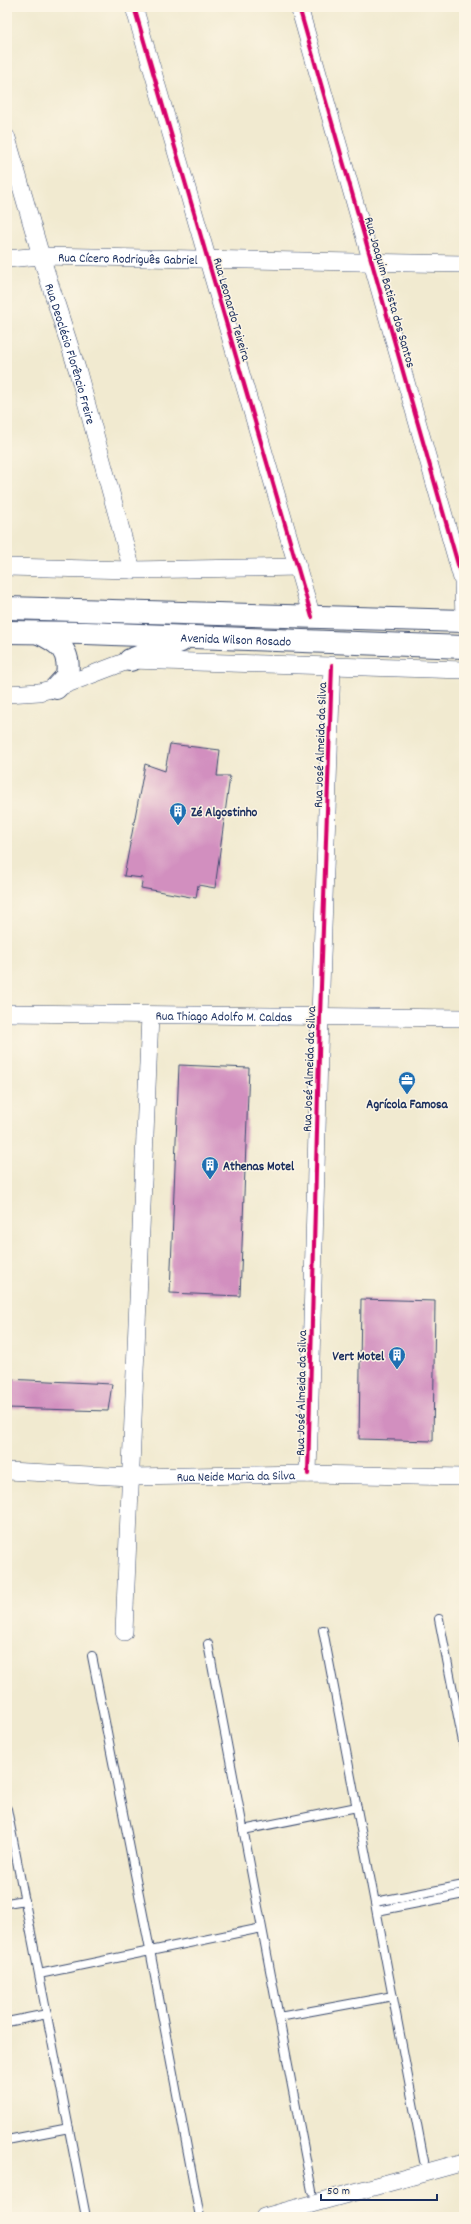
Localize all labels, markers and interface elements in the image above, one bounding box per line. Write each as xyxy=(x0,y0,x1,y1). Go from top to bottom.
street label: Rua Joaquim Batista dos Santos xyxy=(358,215,419,370)
street label: Rua Cícero Rodriguês Gabriel xyxy=(58,249,198,271)
street label: Rua Leonardo Teixeira xyxy=(207,256,255,364)
street label: Rua Deoclécio Florêncio Freire xyxy=(38,281,99,427)
street label: Avenida Wilson Rosado xyxy=(180,630,292,653)
street label: Rua José Almeida da Silva xyxy=(310,681,333,808)
building icon: Zé Algostinho xyxy=(168,801,188,826)
place label: Zé Algostinho xyxy=(191,804,258,823)
street label: Rua José Almeida da Silva xyxy=(299,1005,322,1132)
street label: Rua Thiago Adolfo M. Caldas xyxy=(155,1008,292,1028)
office icon: Agrícola Famosa xyxy=(397,1070,417,1095)
place label: Agrícola Famosa xyxy=(366,1096,449,1115)
building icon: Athenas Motel xyxy=(200,1155,220,1180)
place label: Athenas Motel xyxy=(223,1158,295,1177)
street label: Rua José Almeida da Silva xyxy=(292,1329,313,1456)
building icon: Vert Motel xyxy=(387,1345,407,1370)
place label: Vert Motel xyxy=(332,1348,385,1367)
street label: Rua Neide Maria da Silva xyxy=(177,1467,296,1488)
scale bar xyxy=(321,2176,437,2202)
text: 50 m xyxy=(327,2183,350,2200)

